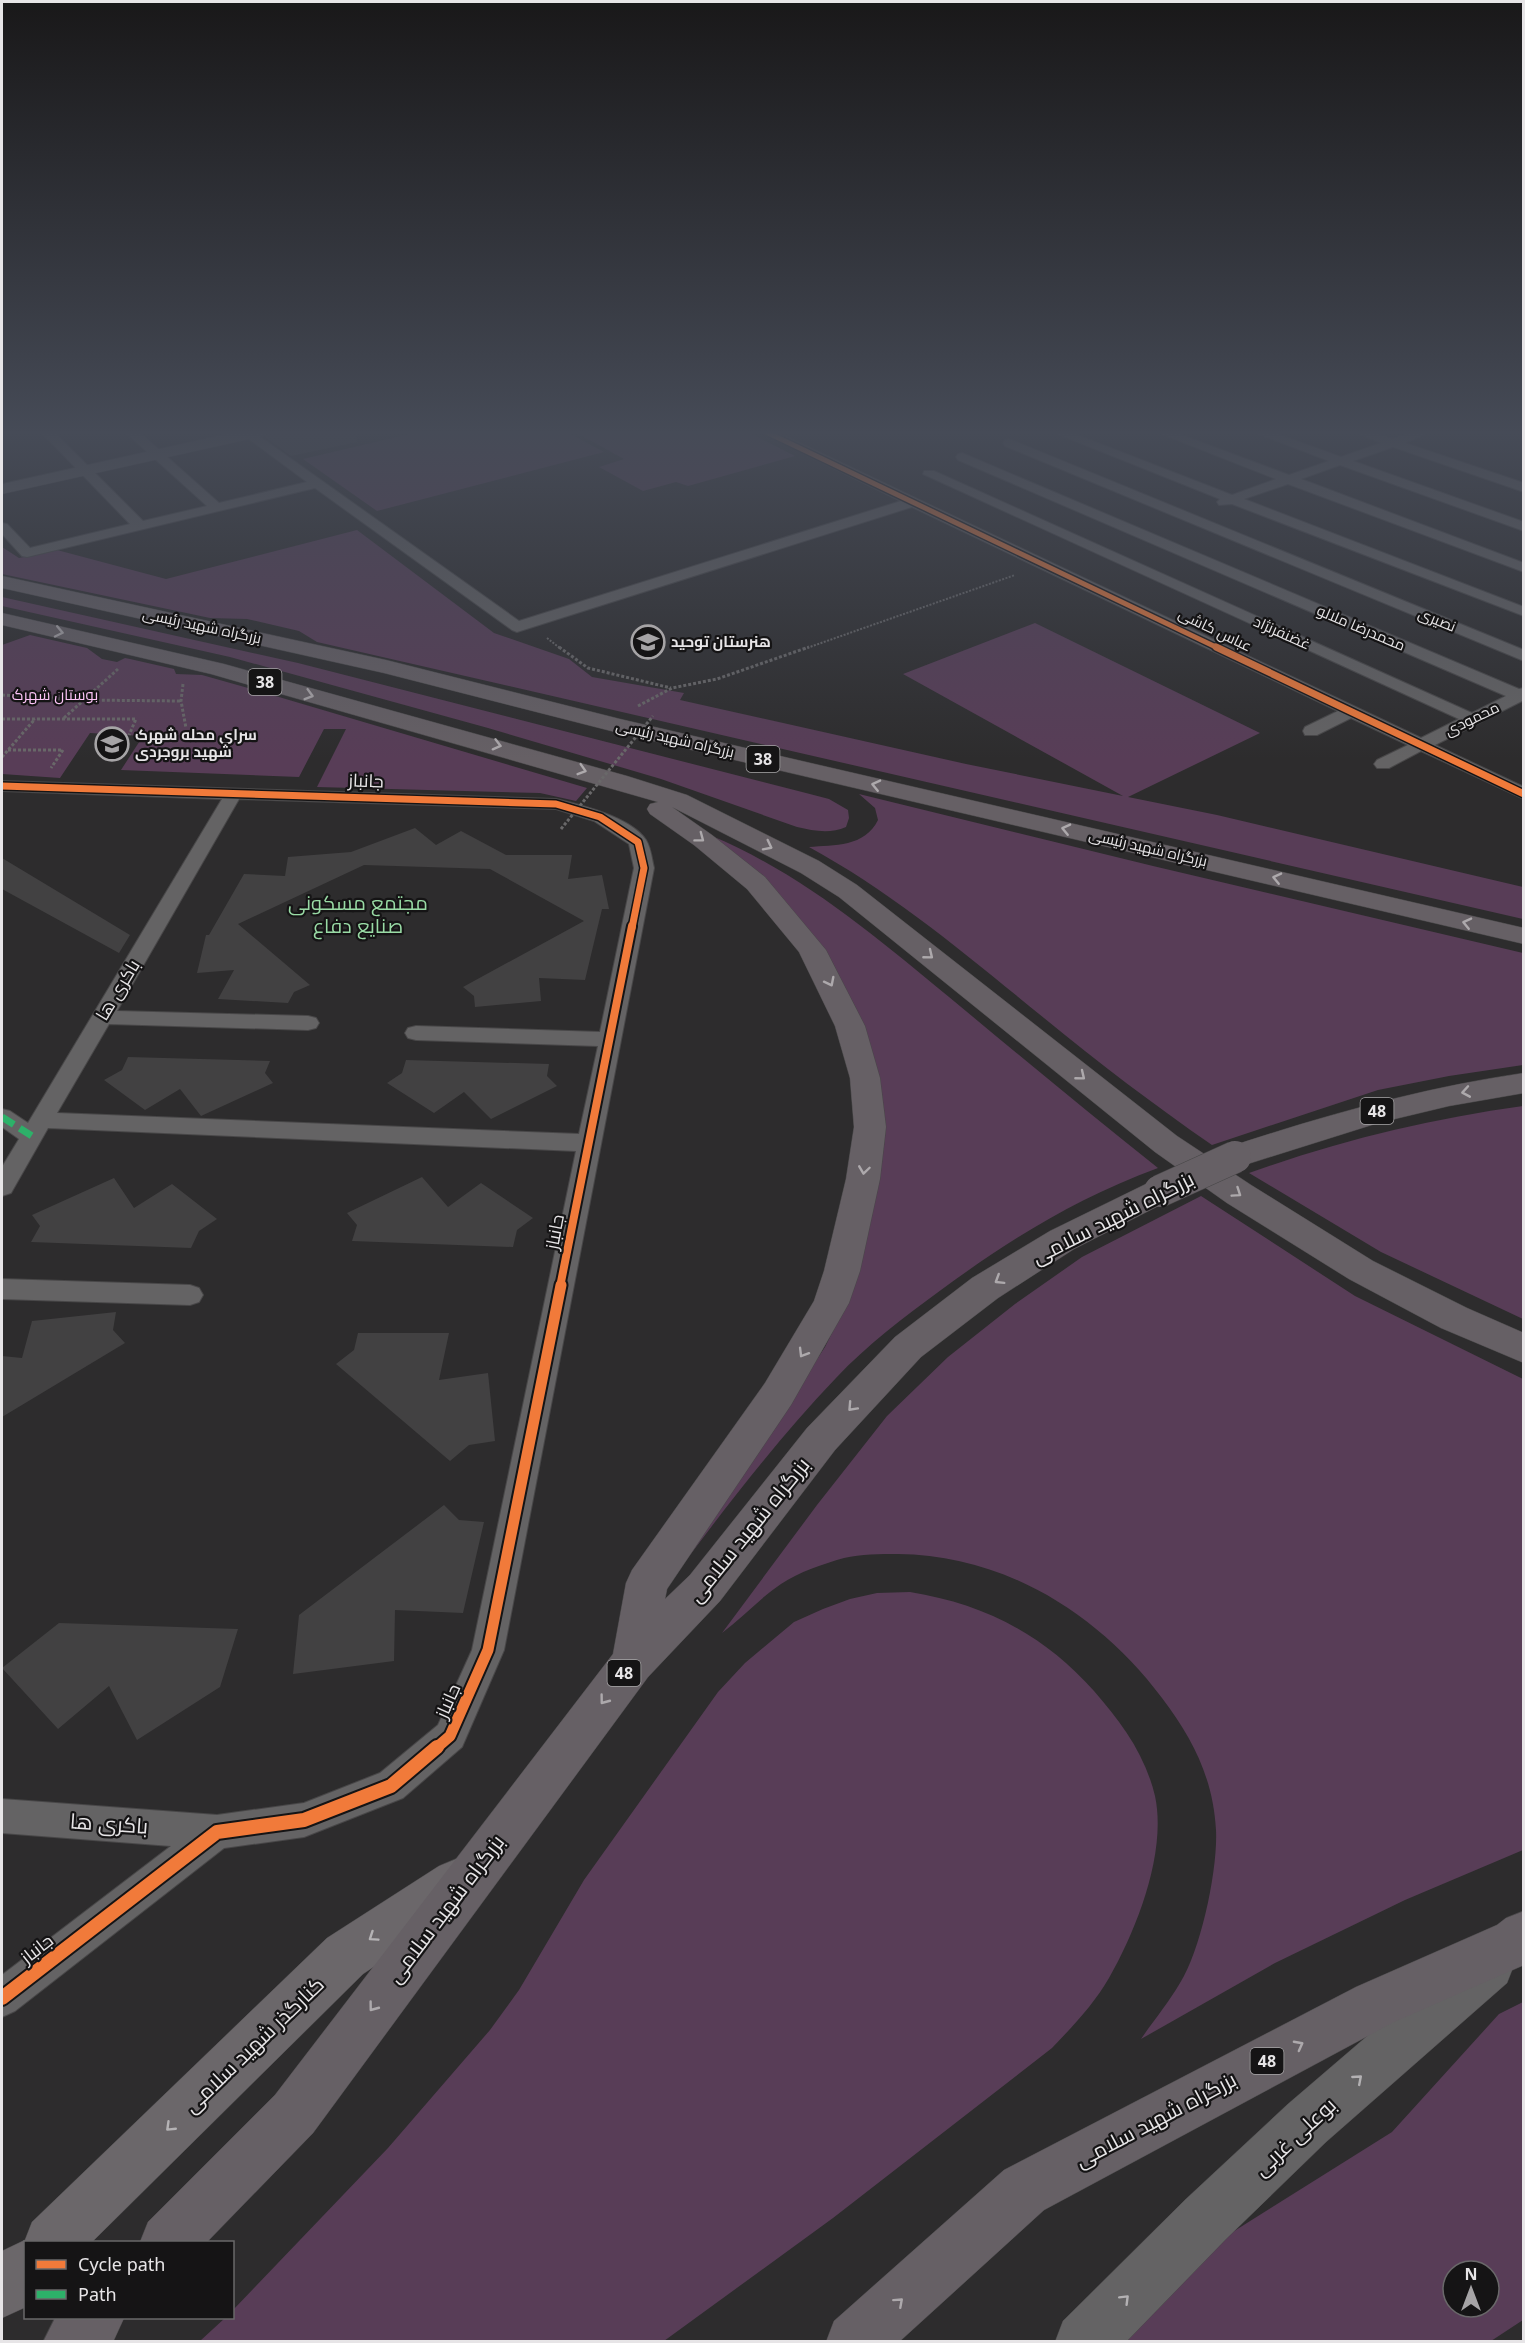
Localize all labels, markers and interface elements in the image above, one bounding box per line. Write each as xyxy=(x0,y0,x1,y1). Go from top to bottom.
street label: محمدرضا ملالو xyxy=(1314,600,1409,655)
street label: نصیری xyxy=(1415,602,1459,637)
street label: بزرگراه شهید رئیسی xyxy=(141,603,263,648)
street label: عباس کاشی xyxy=(1175,603,1255,656)
street label: غضنفرنژاد xyxy=(1251,611,1314,653)
school or university icon: هنرستان توحید xyxy=(630,624,666,660)
one-way arrow xyxy=(53,625,63,638)
place label: هنرستان توحید xyxy=(671,631,771,651)
road number: 38 xyxy=(248,669,282,695)
park label: بوستان شهرک xyxy=(12,684,98,705)
one-way arrow xyxy=(303,688,314,700)
street label: محمودی xyxy=(1441,696,1503,741)
street label: بزرگراه شهید رئیسی xyxy=(614,715,736,762)
place label: سرای محله شهرک شهید بروجردی xyxy=(135,724,257,761)
school or university icon: سرای محله شهرک شهید بروجردی xyxy=(94,726,130,762)
one-way arrow xyxy=(492,738,502,751)
road number: 38 xyxy=(746,746,780,772)
one-way arrow xyxy=(576,763,587,775)
street label: جانباز xyxy=(347,767,384,793)
one-way arrow xyxy=(872,779,882,792)
one-way arrow xyxy=(1061,824,1071,837)
street label: بزرگراه شهید رئیسی xyxy=(1087,824,1209,871)
one-way arrow xyxy=(694,831,705,842)
one-way arrow xyxy=(762,838,773,850)
one-way arrow xyxy=(1272,873,1282,886)
district label: مجتمع مسکونی صنایع دفاع xyxy=(288,889,428,940)
one-way arrow xyxy=(1462,917,1472,930)
one-way arrow xyxy=(922,947,933,958)
street label: باکری ها xyxy=(90,954,145,1024)
one-way arrow xyxy=(822,976,834,987)
one-way arrow xyxy=(1074,1069,1085,1080)
one-way arrow xyxy=(1461,1085,1471,1098)
road number: 48 xyxy=(1360,1098,1394,1124)
street label: بزرگراه شهید سلامی xyxy=(1026,1164,1199,1270)
one-way arrow xyxy=(859,1165,871,1174)
one-way arrow xyxy=(1231,1186,1242,1197)
street label: جانباز xyxy=(539,1212,569,1252)
one-way arrow xyxy=(995,1273,1006,1284)
one-way arrow xyxy=(798,1347,810,1357)
one-way arrow xyxy=(848,1400,859,1411)
street label: بزرگراه شهید سلامی xyxy=(681,1451,815,1608)
road number: 48 xyxy=(608,1660,640,1686)
street label: جانباز xyxy=(429,1680,465,1723)
one-way arrow xyxy=(600,1693,611,1704)
street label: باکری ها xyxy=(69,1806,149,1840)
street label: بزرگراه شهید سلامی xyxy=(380,1829,510,1988)
street label: جانباز xyxy=(14,1928,58,1969)
one-way arrow xyxy=(369,1930,380,1941)
street label: کنارگذر شهید سلامی xyxy=(177,1970,330,2119)
one-way arrow xyxy=(369,2000,380,2011)
one-way arrow xyxy=(1292,2041,1303,2052)
road number: 48 xyxy=(1250,2048,1284,2074)
street label: بزرگراه شهید سلامی xyxy=(1070,2065,1241,2173)
one-way arrow xyxy=(1351,2075,1362,2086)
street label: بوعلی غربی xyxy=(1247,2091,1342,2182)
one-way arrow xyxy=(166,2120,177,2131)
legend xyxy=(24,2241,234,2319)
text: Cycle path xyxy=(78,2252,165,2276)
north arrow xyxy=(1441,2259,1501,2319)
text: N xyxy=(1464,2263,1478,2285)
text: Path xyxy=(78,2282,117,2306)
one-way arrow xyxy=(1117,2296,1128,2307)
one-way arrow xyxy=(892,2298,903,2309)

